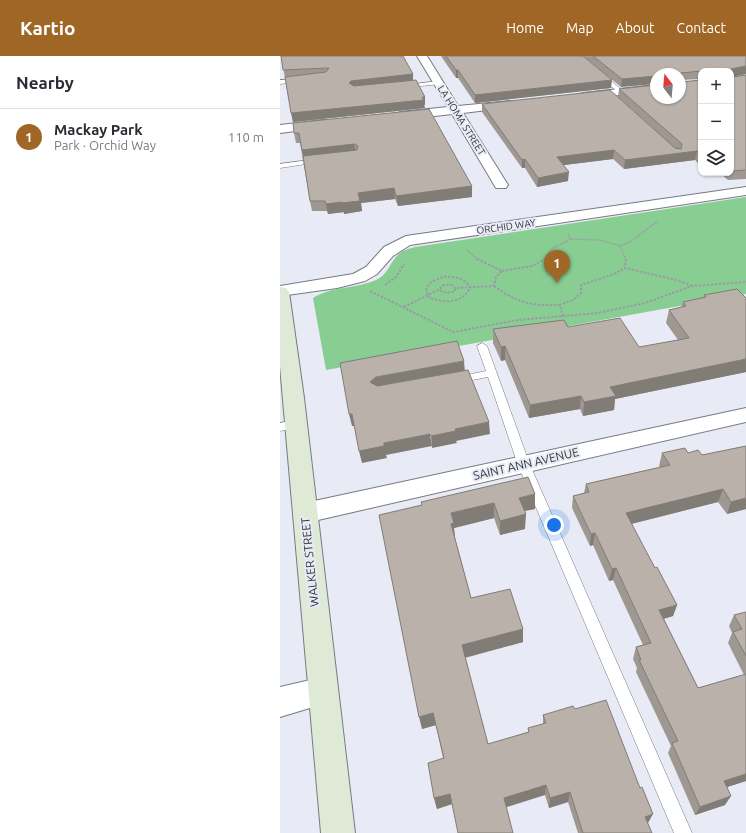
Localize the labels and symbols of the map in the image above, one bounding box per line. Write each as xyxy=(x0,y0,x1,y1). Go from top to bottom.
north arrow xyxy=(650,68,686,104)
street label: LA HOMA STREET xyxy=(436,83,488,158)
street label: ORCHID WAY xyxy=(476,217,537,236)
pin: 1 xyxy=(544,250,570,283)
street label: SAINT ANN AVENUE xyxy=(472,445,580,482)
your location xyxy=(544,515,564,535)
street label: WALKER STREET xyxy=(298,516,321,607)

